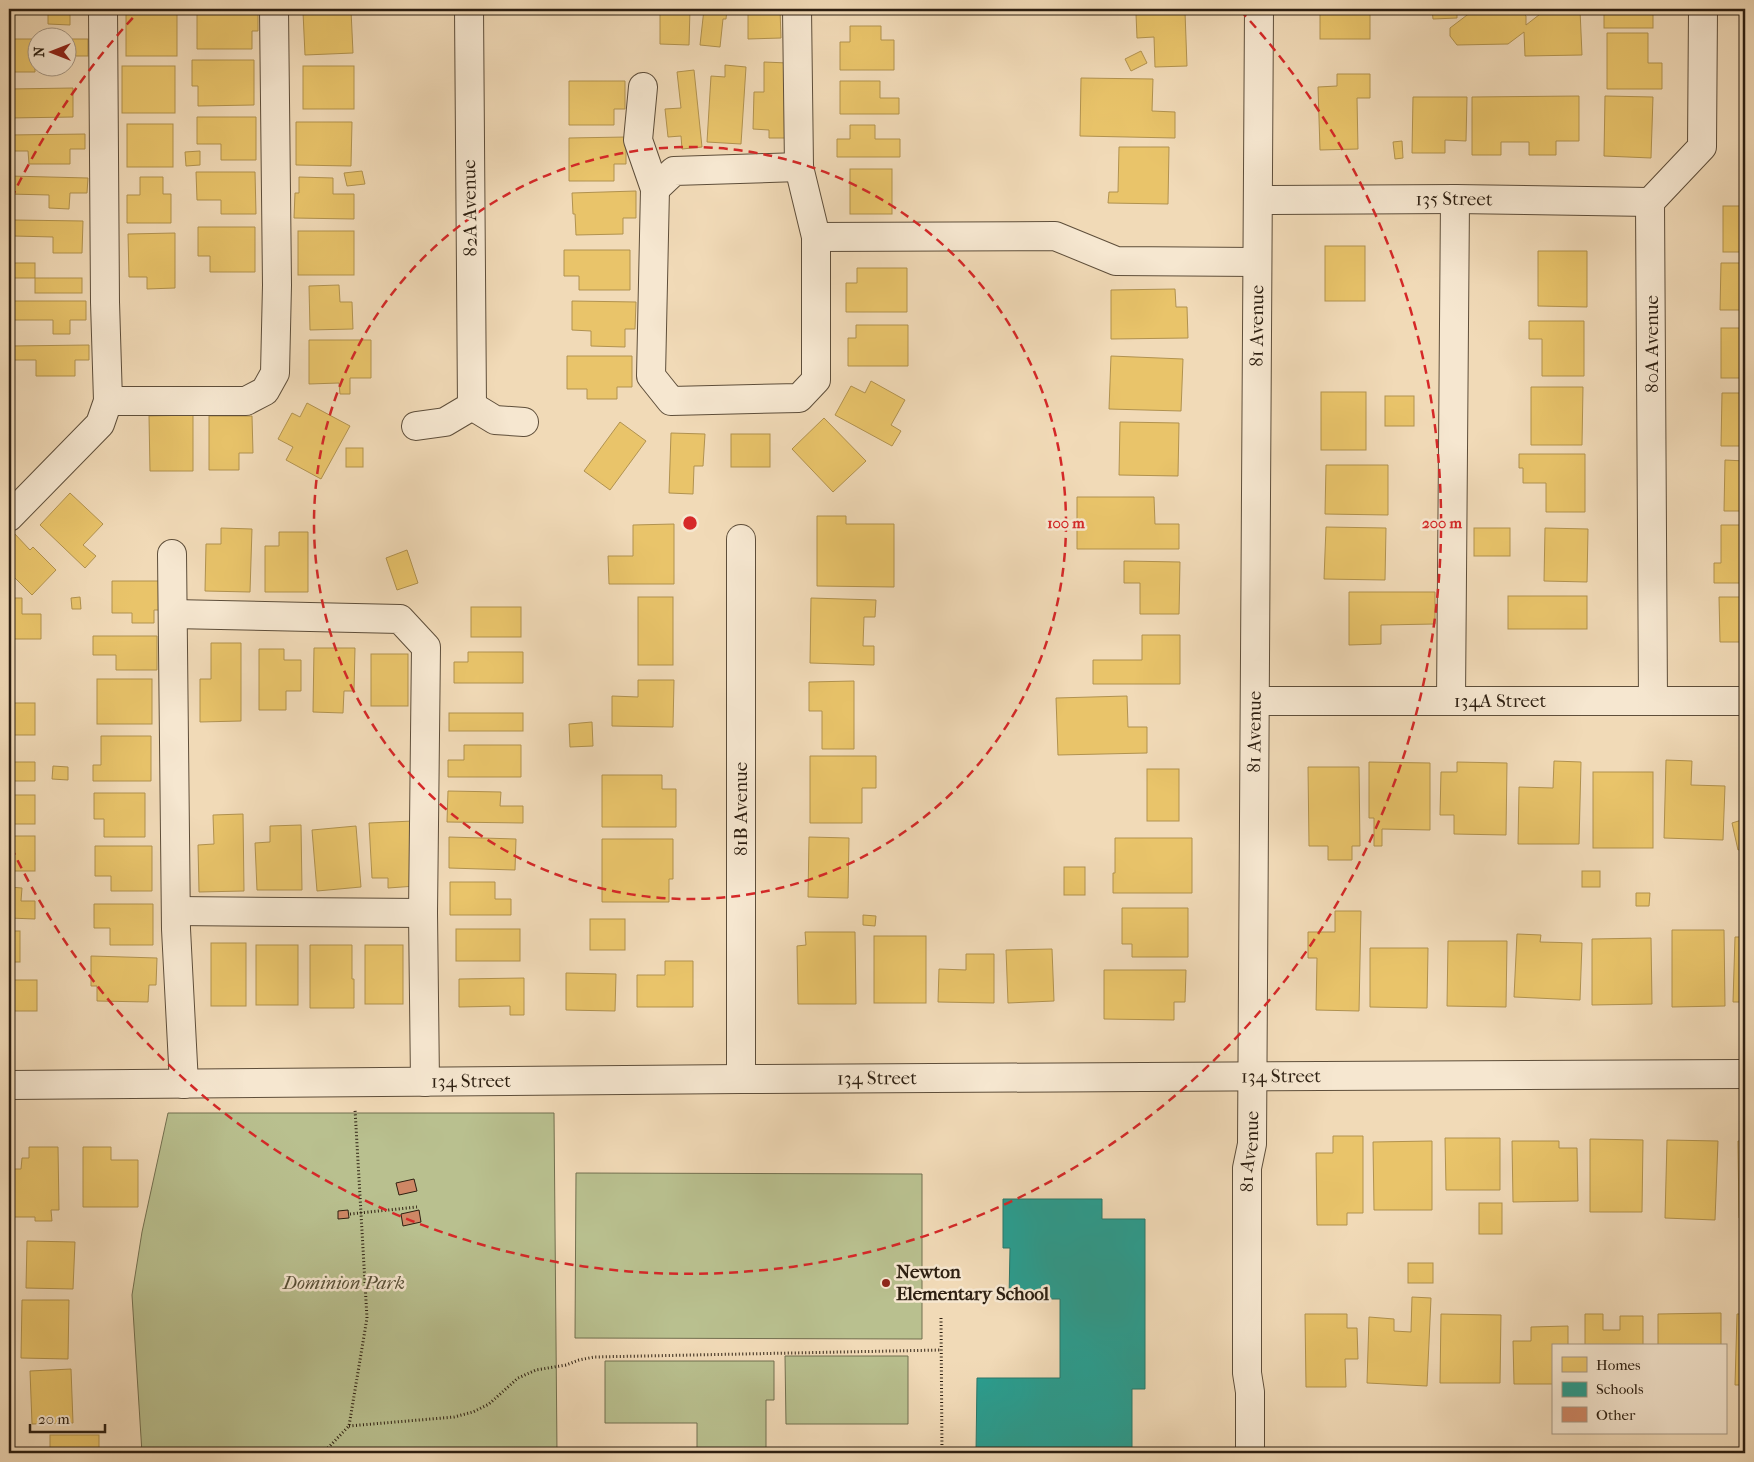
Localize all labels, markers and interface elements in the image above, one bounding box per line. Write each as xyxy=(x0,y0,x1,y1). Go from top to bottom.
north arrow xyxy=(28,28,78,78)
text: N xyxy=(31,46,48,57)
street label: 82A Avenue xyxy=(458,159,482,257)
street label: 135 Street xyxy=(1415,188,1493,211)
street label: 81 Avenue xyxy=(1246,285,1268,367)
street label: 80A Avenue xyxy=(1641,295,1663,393)
centre of rings xyxy=(681,514,699,532)
text: 100 m xyxy=(1047,514,1085,532)
text: 200 m xyxy=(1422,514,1462,532)
street label: 134A Street xyxy=(1454,690,1546,712)
street label: 81 Avenue xyxy=(1243,691,1266,773)
street label: 81B Avenue xyxy=(730,762,752,856)
street label: 134 Street xyxy=(1241,1065,1321,1088)
street label: 134 Street xyxy=(837,1067,917,1090)
street label: 134 Street xyxy=(431,1070,511,1093)
street label: 81 Avenue xyxy=(1235,1111,1263,1192)
place label: Newton Elementary School xyxy=(896,1261,1050,1305)
park label: Dominion Park xyxy=(281,1272,405,1294)
marker: Newton Elementary School xyxy=(880,1277,892,1289)
legend xyxy=(1552,1344,1726,1434)
text: Homes xyxy=(1596,1356,1641,1374)
text: Schools xyxy=(1596,1380,1644,1398)
scale bar xyxy=(30,1402,105,1434)
text: Other xyxy=(1596,1406,1636,1424)
text: 20 m xyxy=(38,1410,70,1428)

